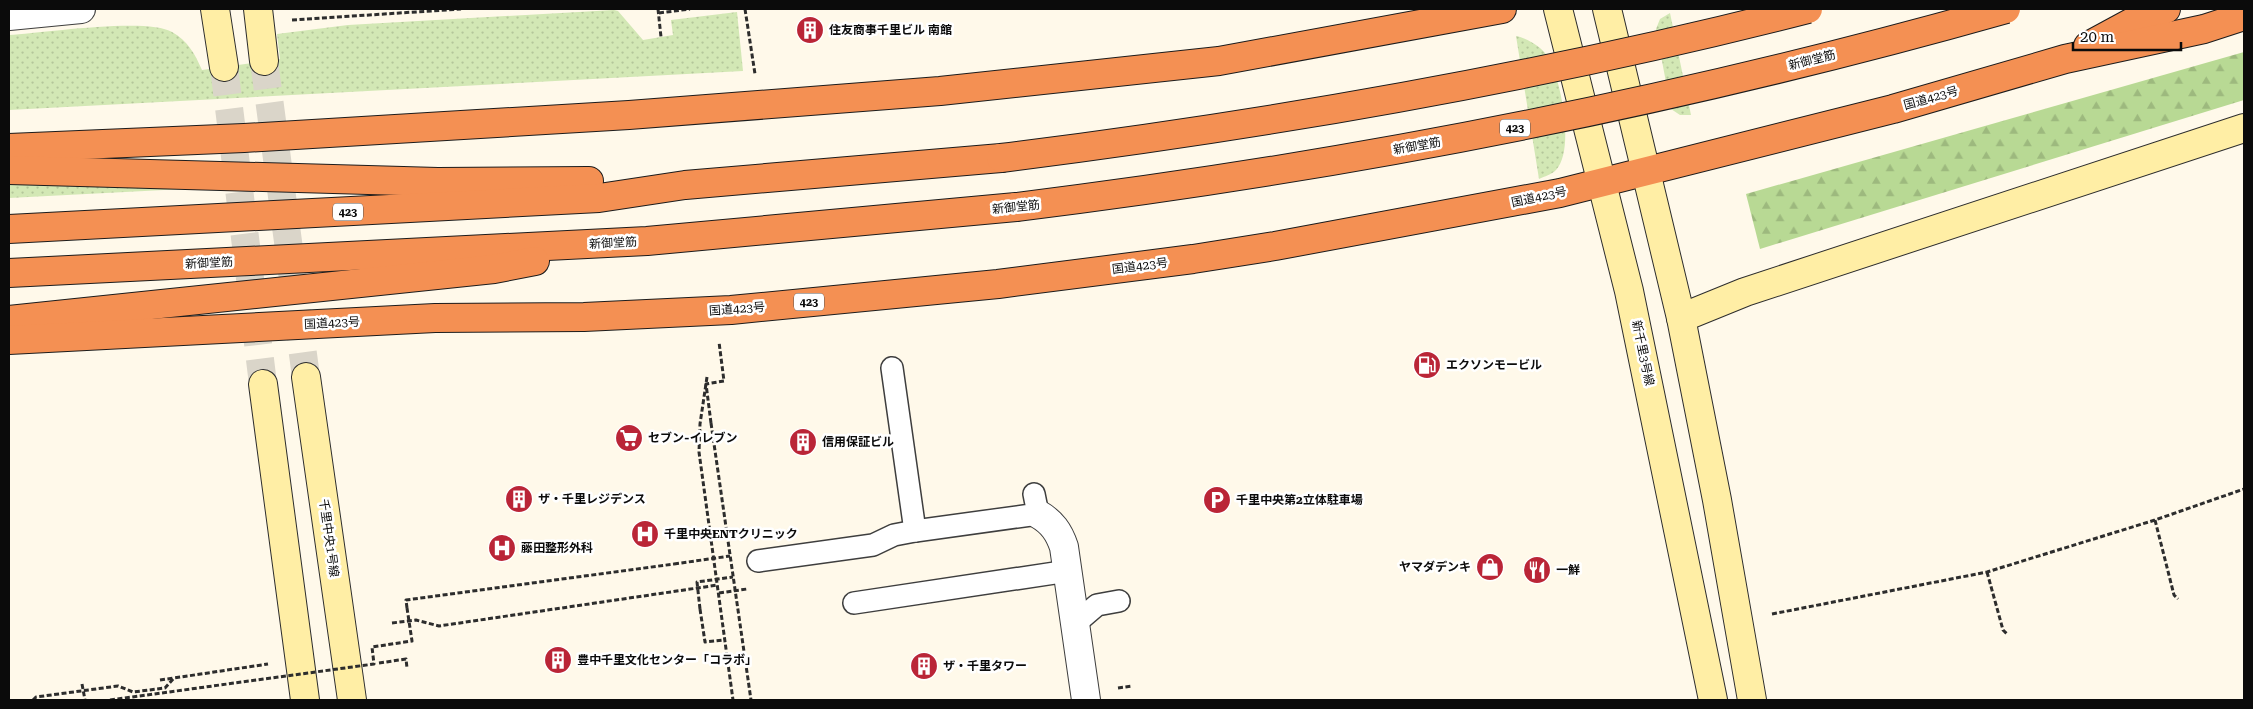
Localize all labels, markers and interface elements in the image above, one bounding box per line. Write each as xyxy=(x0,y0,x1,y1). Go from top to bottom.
building icon: 住友商事千里ビル 南館 xyxy=(795,15,825,45)
scale bar xyxy=(2073,20,2180,52)
place label: 住友商事千里ビル 南館 xyxy=(829,23,952,37)
text: 20 m xyxy=(2080,28,2115,46)
street label: 新御堂筋 xyxy=(1787,47,1837,73)
street label: 国道423号 xyxy=(1902,84,1960,112)
road number: 423 xyxy=(1500,120,1530,136)
street label: 新御堂筋 xyxy=(1392,135,1442,157)
street label: 国道423号 xyxy=(1510,184,1568,210)
street label: 新御堂筋 xyxy=(991,198,1041,216)
road number: 423 xyxy=(333,203,363,220)
street label: 新御堂筋 xyxy=(589,235,637,251)
street label: 新御堂筋 xyxy=(185,255,233,271)
street label: 国道423号 xyxy=(1111,256,1169,276)
road number: 423 xyxy=(794,294,824,310)
street label: 国道423号 xyxy=(708,300,766,318)
street label: 国道423号 xyxy=(304,315,360,331)
street label: 新千里3号線 xyxy=(1629,319,1657,387)
fuel station icon: エクソンモービル xyxy=(1412,350,1442,380)
place label: エクソンモービル xyxy=(1446,358,1542,372)
supermarket icon: セブン-イレブン xyxy=(614,423,644,453)
building icon: 信用保証ビル xyxy=(788,427,818,457)
place label: セブン-イレブン xyxy=(648,431,738,445)
place label: 信用保証ビル xyxy=(822,435,894,449)
building icon: ザ・千里レジデンス xyxy=(504,484,534,514)
parking icon: 千里中央第2立体駐車場 xyxy=(1202,485,1232,515)
place label: ザ・千里レジデンス xyxy=(538,492,646,506)
place label: 千里中央第2立体駐車場 xyxy=(1236,493,1363,507)
street label: 千里中央1号線 xyxy=(317,498,341,578)
hospital icon: 千里中央ENTクリニック xyxy=(630,519,660,549)
place label: 千里中央ENTクリニック xyxy=(664,527,798,541)
hospital icon: 藤田整形外科 xyxy=(487,533,517,563)
place label: 藤田整形外科 xyxy=(521,541,593,555)
shop icon: ヤマダデンキ xyxy=(1475,552,1505,582)
restaurant icon: 一鮮 xyxy=(1522,555,1552,585)
place label: ヤマダデンキ xyxy=(1399,560,1471,574)
place label: 一鮮 xyxy=(1556,563,1580,577)
building icon: 豊中千里文化センター「コラボ」 xyxy=(543,645,573,675)
building icon: ザ・千里タワー xyxy=(909,651,939,681)
place label: 豊中千里文化センター「コラボ」 xyxy=(577,653,757,667)
place label: ザ・千里タワー xyxy=(943,659,1027,673)

